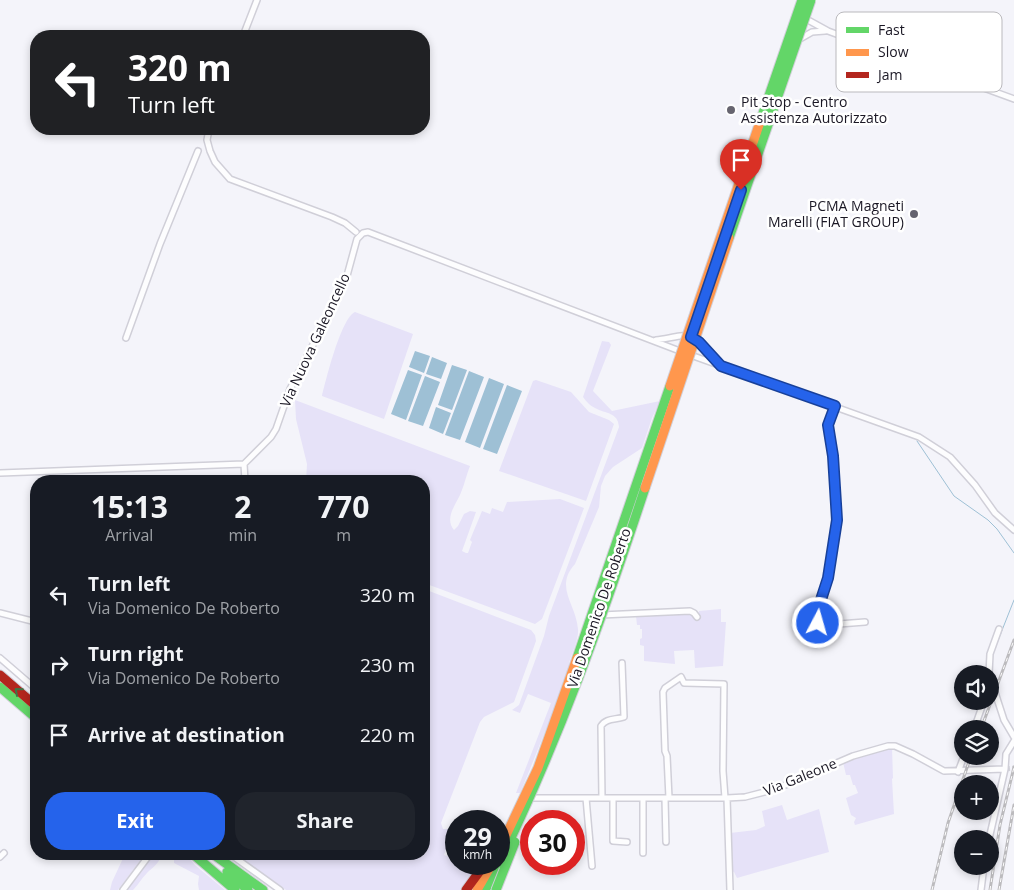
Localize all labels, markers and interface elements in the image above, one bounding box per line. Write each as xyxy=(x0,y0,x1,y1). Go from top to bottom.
legend xyxy=(836,12,1002,92)
text: Fast xyxy=(878,20,905,39)
text: Slow xyxy=(878,42,909,61)
text: 320 m xyxy=(128,44,232,91)
icon: left xyxy=(45,50,110,115)
text: Jam xyxy=(876,65,903,84)
text: Turn left xyxy=(128,89,215,119)
place label: Pit Stop - Centro Assistenza Autorizzato xyxy=(741,92,887,127)
marker: Pit Stop - Centro Assistenza Autorizzato xyxy=(725,104,737,116)
pin xyxy=(720,139,762,190)
icon: arrive xyxy=(727,146,755,174)
place label: PCMA Magneti Marelli (FIAT GROUP) xyxy=(768,196,904,231)
marker: PCMA Magneti Marelli (FIAT GROUP) xyxy=(908,208,920,220)
street label: Via Nuova Galeoncello xyxy=(275,270,354,410)
text: 15:13 xyxy=(91,486,168,527)
text: 2 xyxy=(234,486,251,527)
text: 770 xyxy=(318,486,369,527)
text: Arrival xyxy=(105,524,153,546)
text: min xyxy=(229,524,257,546)
text: m xyxy=(336,524,351,546)
street label: Via Domenico De Roberto xyxy=(562,525,635,690)
text: Turn left xyxy=(88,571,170,597)
icon: left xyxy=(45,581,73,609)
text: 320 m xyxy=(360,582,415,608)
position arrow xyxy=(791,596,843,648)
text: Via Domenico De Roberto xyxy=(88,597,280,619)
text: Turn right xyxy=(88,641,183,667)
icon: right xyxy=(45,651,73,679)
text: 230 m xyxy=(360,652,415,678)
map controls xyxy=(954,665,999,875)
button: sound xyxy=(954,665,999,710)
text: Via Domenico De Roberto xyxy=(88,667,280,689)
one-way arrow xyxy=(15,688,24,697)
button: layers xyxy=(954,720,999,765)
icon: arrive xyxy=(45,721,73,749)
text: Arrive at destination xyxy=(88,722,285,748)
text: 220 m xyxy=(360,722,415,748)
street label: Via Galeone xyxy=(760,753,839,800)
button: + xyxy=(954,775,999,820)
button: Exit xyxy=(45,792,225,850)
button: Share xyxy=(235,792,415,850)
speed limit sign: 30 xyxy=(520,810,585,875)
text: 29 xyxy=(463,819,492,853)
button: − xyxy=(954,830,999,875)
text: km/h xyxy=(463,846,492,863)

